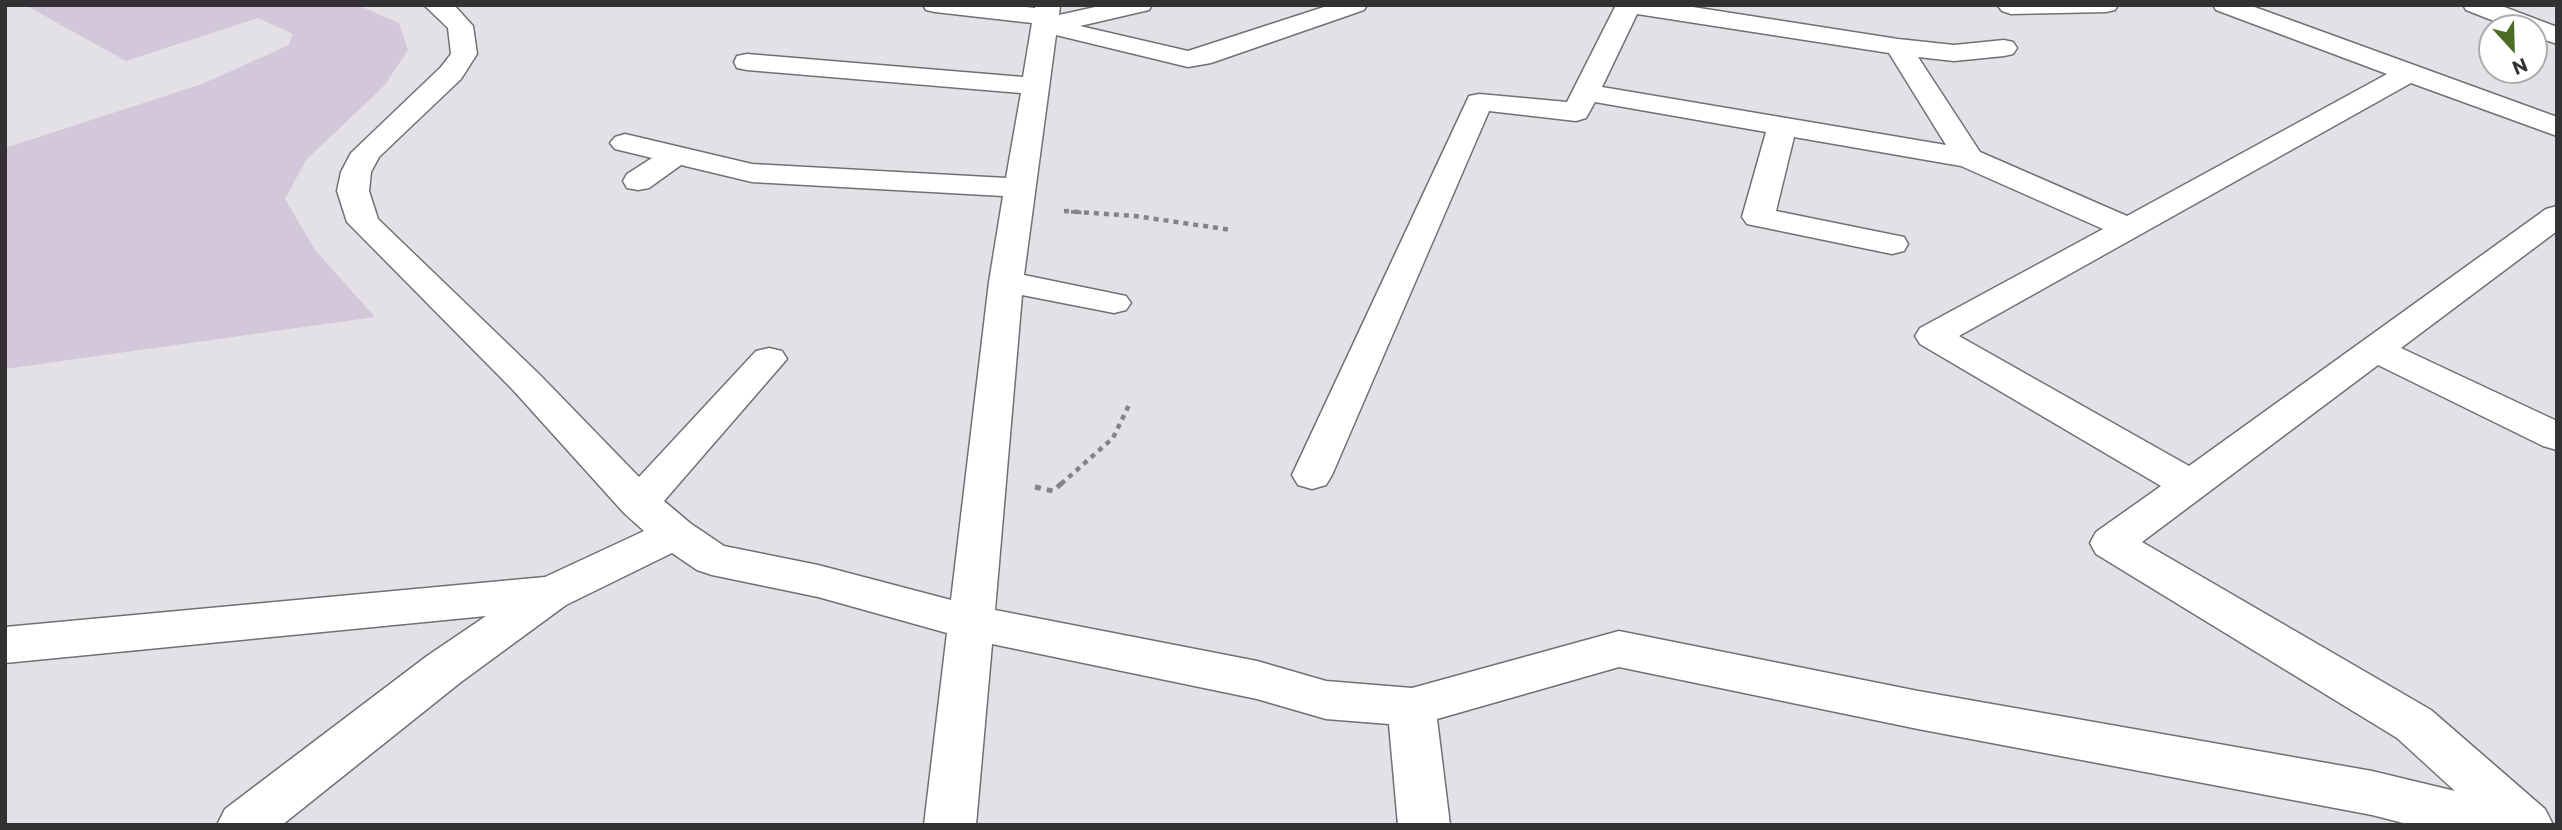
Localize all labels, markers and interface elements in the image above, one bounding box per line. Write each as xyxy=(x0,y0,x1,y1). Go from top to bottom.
north arrow xyxy=(2478,14,2548,84)
text: N xyxy=(2509,54,2531,80)

